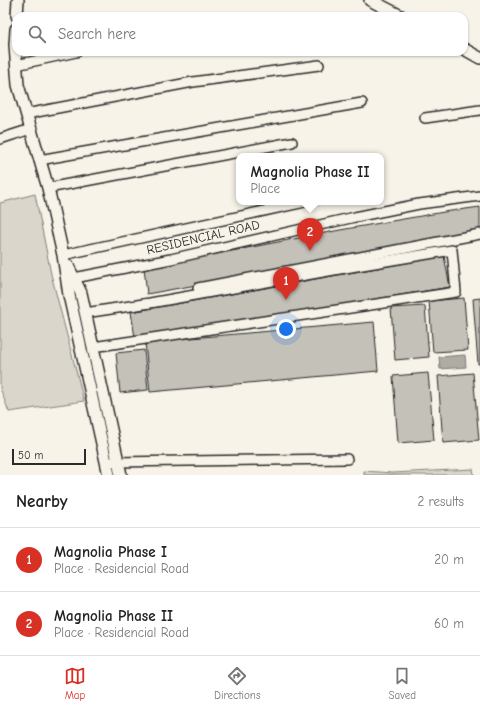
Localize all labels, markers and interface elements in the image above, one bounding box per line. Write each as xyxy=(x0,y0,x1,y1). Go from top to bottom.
search box xyxy=(12,12,468,56)
icon: search xyxy=(26,23,48,45)
text: Search here xyxy=(58,25,136,43)
popup xyxy=(236,153,384,205)
text: Magnolia Phase II xyxy=(250,163,370,181)
text: Place xyxy=(250,181,280,196)
street label: RESIDENCIAL ROAD xyxy=(145,217,261,257)
pin: 2 xyxy=(297,218,323,251)
pin: 1 xyxy=(273,267,299,300)
your location xyxy=(276,319,296,339)
scale bar xyxy=(12,447,86,466)
text: 50 m xyxy=(18,449,43,462)
text: Nearby xyxy=(16,492,67,511)
text: 2 results xyxy=(417,494,464,509)
text: Magnolia Phase I xyxy=(54,543,167,561)
text: 1 xyxy=(26,552,32,567)
text: 20 m xyxy=(434,552,464,567)
text: Place · Residencial Road xyxy=(54,561,189,576)
text: Magnolia Phase II xyxy=(54,607,173,625)
text: 2 xyxy=(26,616,32,631)
text: 60 m xyxy=(434,616,464,631)
text: Place · Residencial Road xyxy=(54,625,189,640)
tab: Map xyxy=(64,665,86,702)
tab: Directions xyxy=(214,665,261,702)
tab: Saved xyxy=(389,665,416,702)

